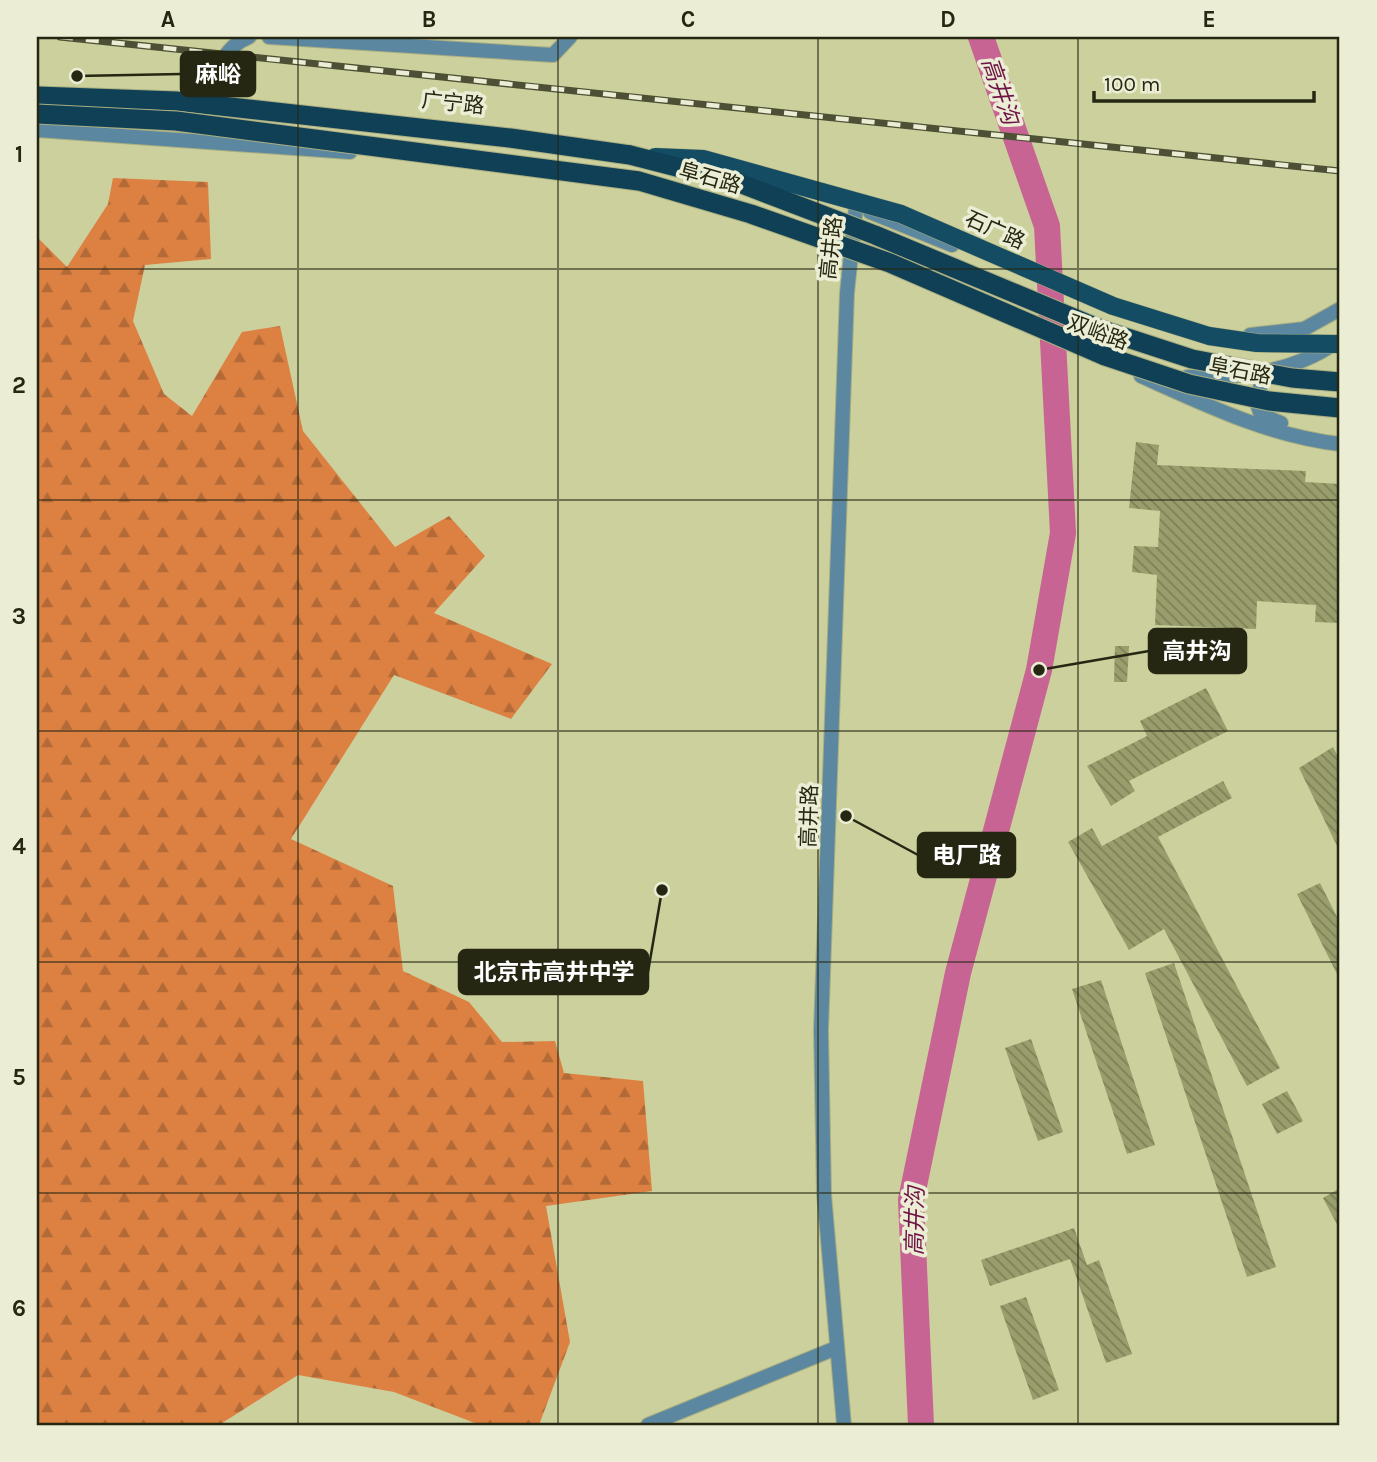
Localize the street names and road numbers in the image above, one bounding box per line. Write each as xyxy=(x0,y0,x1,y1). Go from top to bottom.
street label: 广宁路 xyxy=(420,88,486,118)
street label: 阜石路 xyxy=(676,158,744,198)
street label: 石广路 xyxy=(961,206,1029,254)
street label: 高井路 xyxy=(816,215,846,281)
street label: 双峪路 xyxy=(1064,310,1132,354)
street label: 阜石路 xyxy=(1207,353,1273,389)
street label: 高井路 xyxy=(796,784,822,848)

